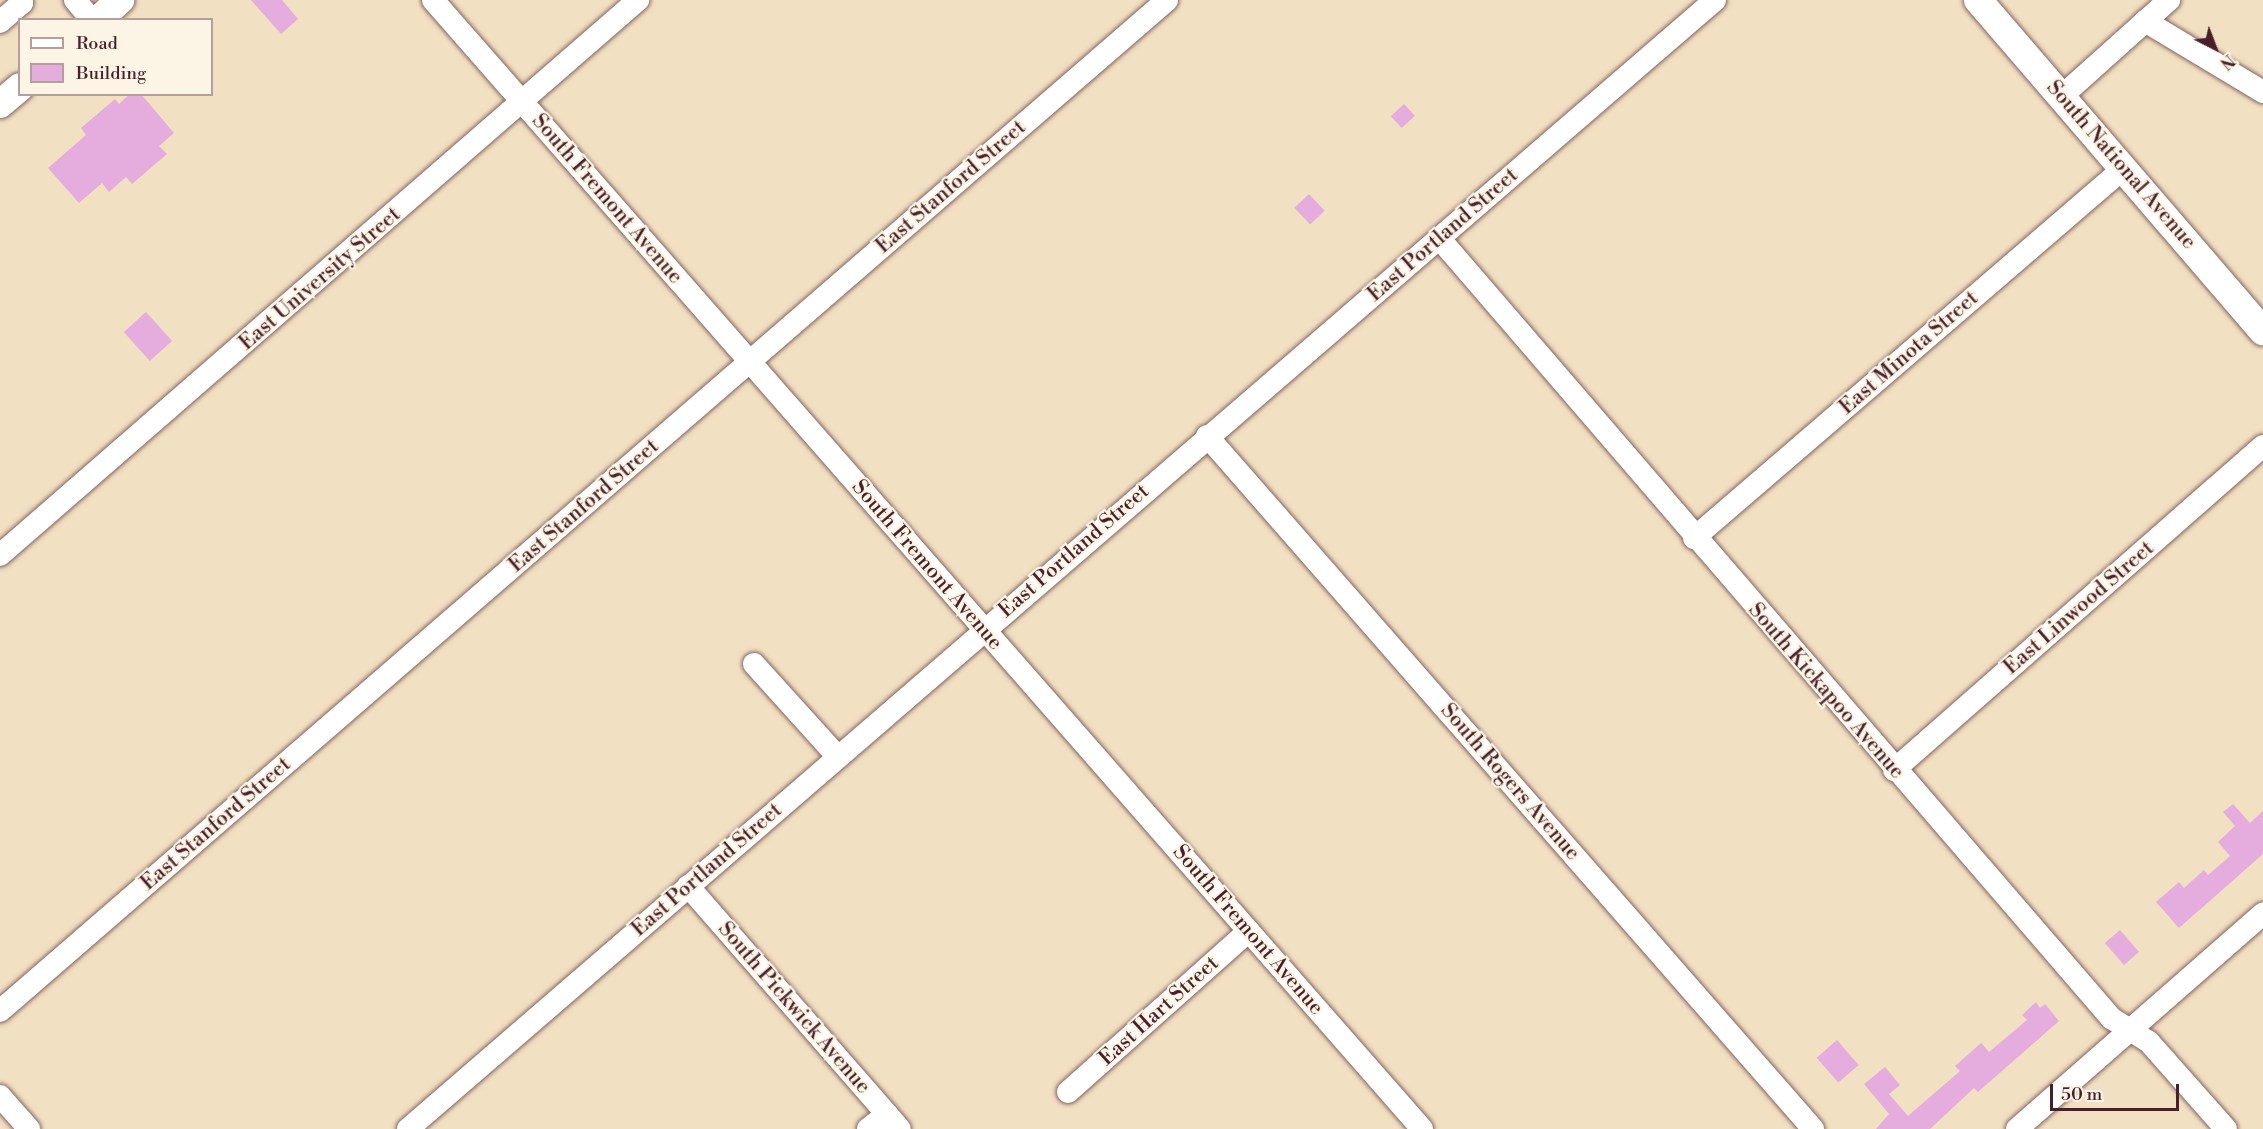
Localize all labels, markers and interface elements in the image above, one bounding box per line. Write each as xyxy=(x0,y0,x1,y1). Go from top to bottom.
legend xyxy=(18,18,213,96)
north arrow xyxy=(2185,18,2245,78)
text: Road xyxy=(76,32,118,55)
text: N xyxy=(2216,50,2238,73)
text: Building xyxy=(76,62,146,85)
street label: South National Avenue xyxy=(2041,75,2201,255)
street label: South Fremont Avenue xyxy=(526,109,688,289)
street label: East Stanford Street xyxy=(871,115,1031,259)
street label: East Portland Street xyxy=(1363,163,1523,307)
street label: East University Street xyxy=(234,202,406,356)
street label: East Minota Street xyxy=(1834,286,1984,420)
street label: East Stanford Street xyxy=(504,434,664,578)
street label: South Fremont Avenue xyxy=(846,475,1008,655)
street label: East Portland Street xyxy=(994,479,1154,623)
street label: East Linwood Street xyxy=(1999,536,2159,680)
street label: South Kickapoo Avenue xyxy=(1743,598,1909,784)
street label: South Rogers Avenue xyxy=(1435,698,1585,866)
street label: East Stanford Street xyxy=(136,752,296,896)
street label: East Portland Street xyxy=(627,798,787,942)
street label: South Fremont Avenue xyxy=(1167,840,1329,1020)
street label: South Pickwick Avenue xyxy=(712,917,876,1099)
street label: East Hart Street xyxy=(1094,951,1224,1071)
scale bar xyxy=(2053,1072,2182,1110)
text: 50 m xyxy=(2061,1083,2102,1106)

